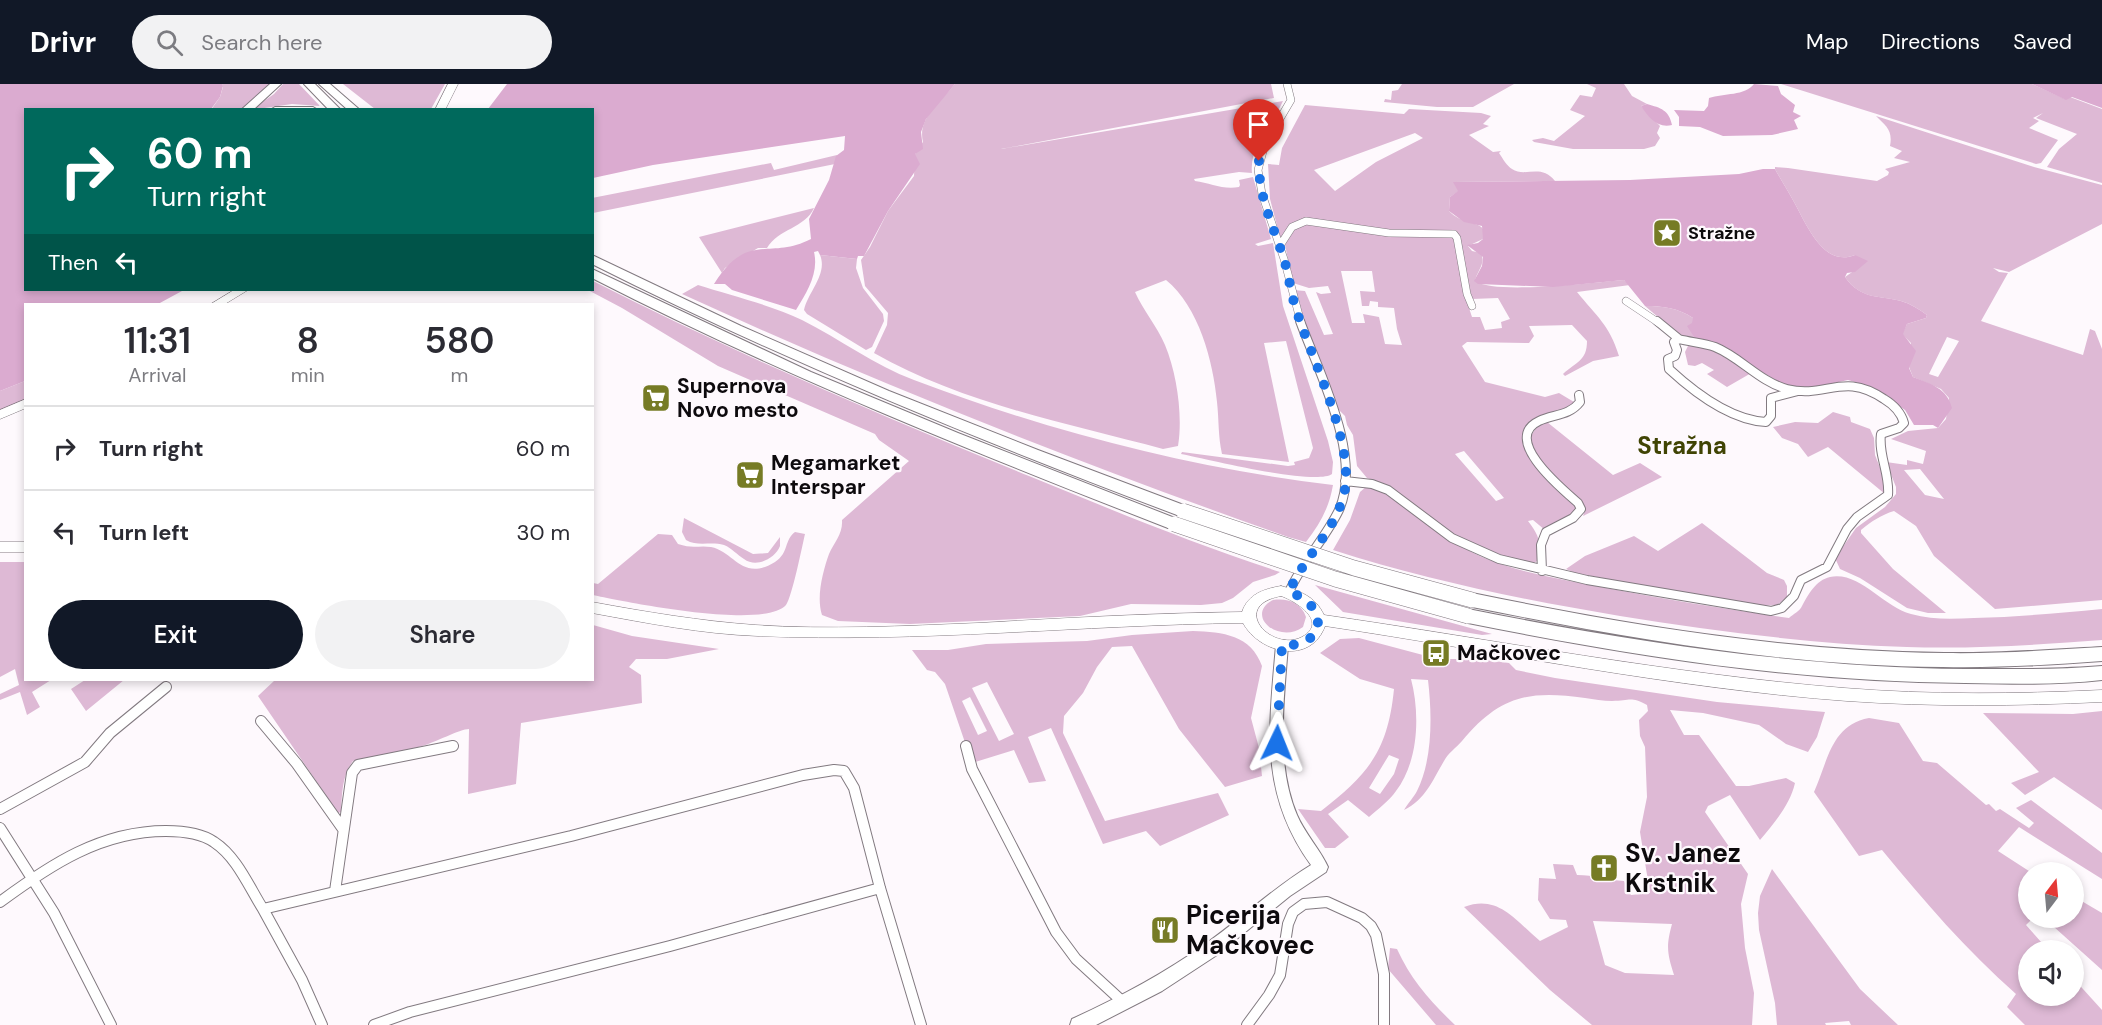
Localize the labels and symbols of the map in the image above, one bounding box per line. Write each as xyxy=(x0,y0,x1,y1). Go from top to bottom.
pin xyxy=(1233,99,1284,161)
place icon: Stražne xyxy=(1651,217,1683,249)
place label: Stražne xyxy=(1688,221,1756,245)
place label: Supernova Novo mesto xyxy=(677,372,799,424)
supermarket icon: Supernova Novo mesto xyxy=(640,382,672,414)
district label: Stražna xyxy=(1637,430,1727,461)
place label: Megamarket Interspar xyxy=(771,449,900,501)
supermarket icon: Megamarket Interspar xyxy=(734,459,766,491)
bus stop icon: Mačkovec xyxy=(1420,637,1452,669)
place label: Mačkovec xyxy=(1457,639,1561,667)
position arrow xyxy=(1245,711,1309,775)
place label: Sv. Janez Krstnik xyxy=(1625,836,1741,900)
church icon: Sv. Janez Krstnik xyxy=(1588,852,1620,884)
north arrow xyxy=(2018,862,2084,928)
place label: Picerija Mačkovec xyxy=(1186,898,1315,962)
restaurant icon: Picerija Mačkovec xyxy=(1149,914,1181,946)

